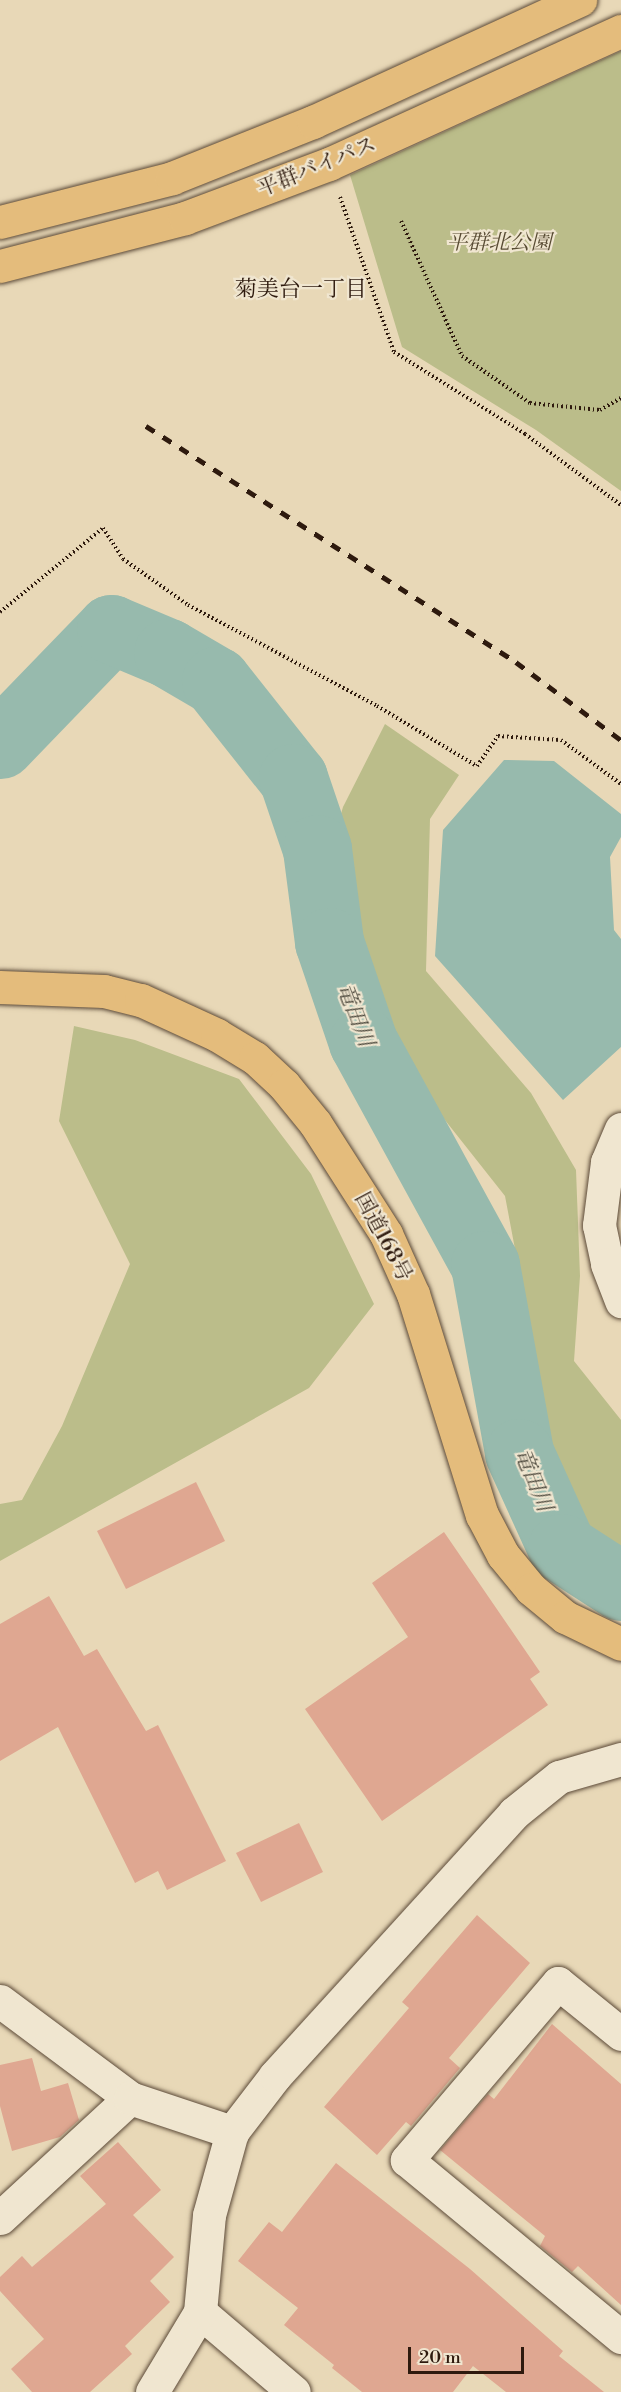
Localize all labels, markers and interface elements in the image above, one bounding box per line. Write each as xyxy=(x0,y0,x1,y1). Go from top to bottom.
street label: 平群バイパス xyxy=(254,132,380,202)
park label: 平群北公園 xyxy=(447,230,551,256)
district label: 菊美台一丁目 xyxy=(235,277,367,303)
water label: 竜田川 xyxy=(331,979,379,1051)
street label: 国道168号 xyxy=(349,1188,417,1286)
water label: 竜田川 xyxy=(508,1444,558,1516)
scale bar xyxy=(411,2335,526,2373)
text: 20 m xyxy=(419,2346,461,2369)

